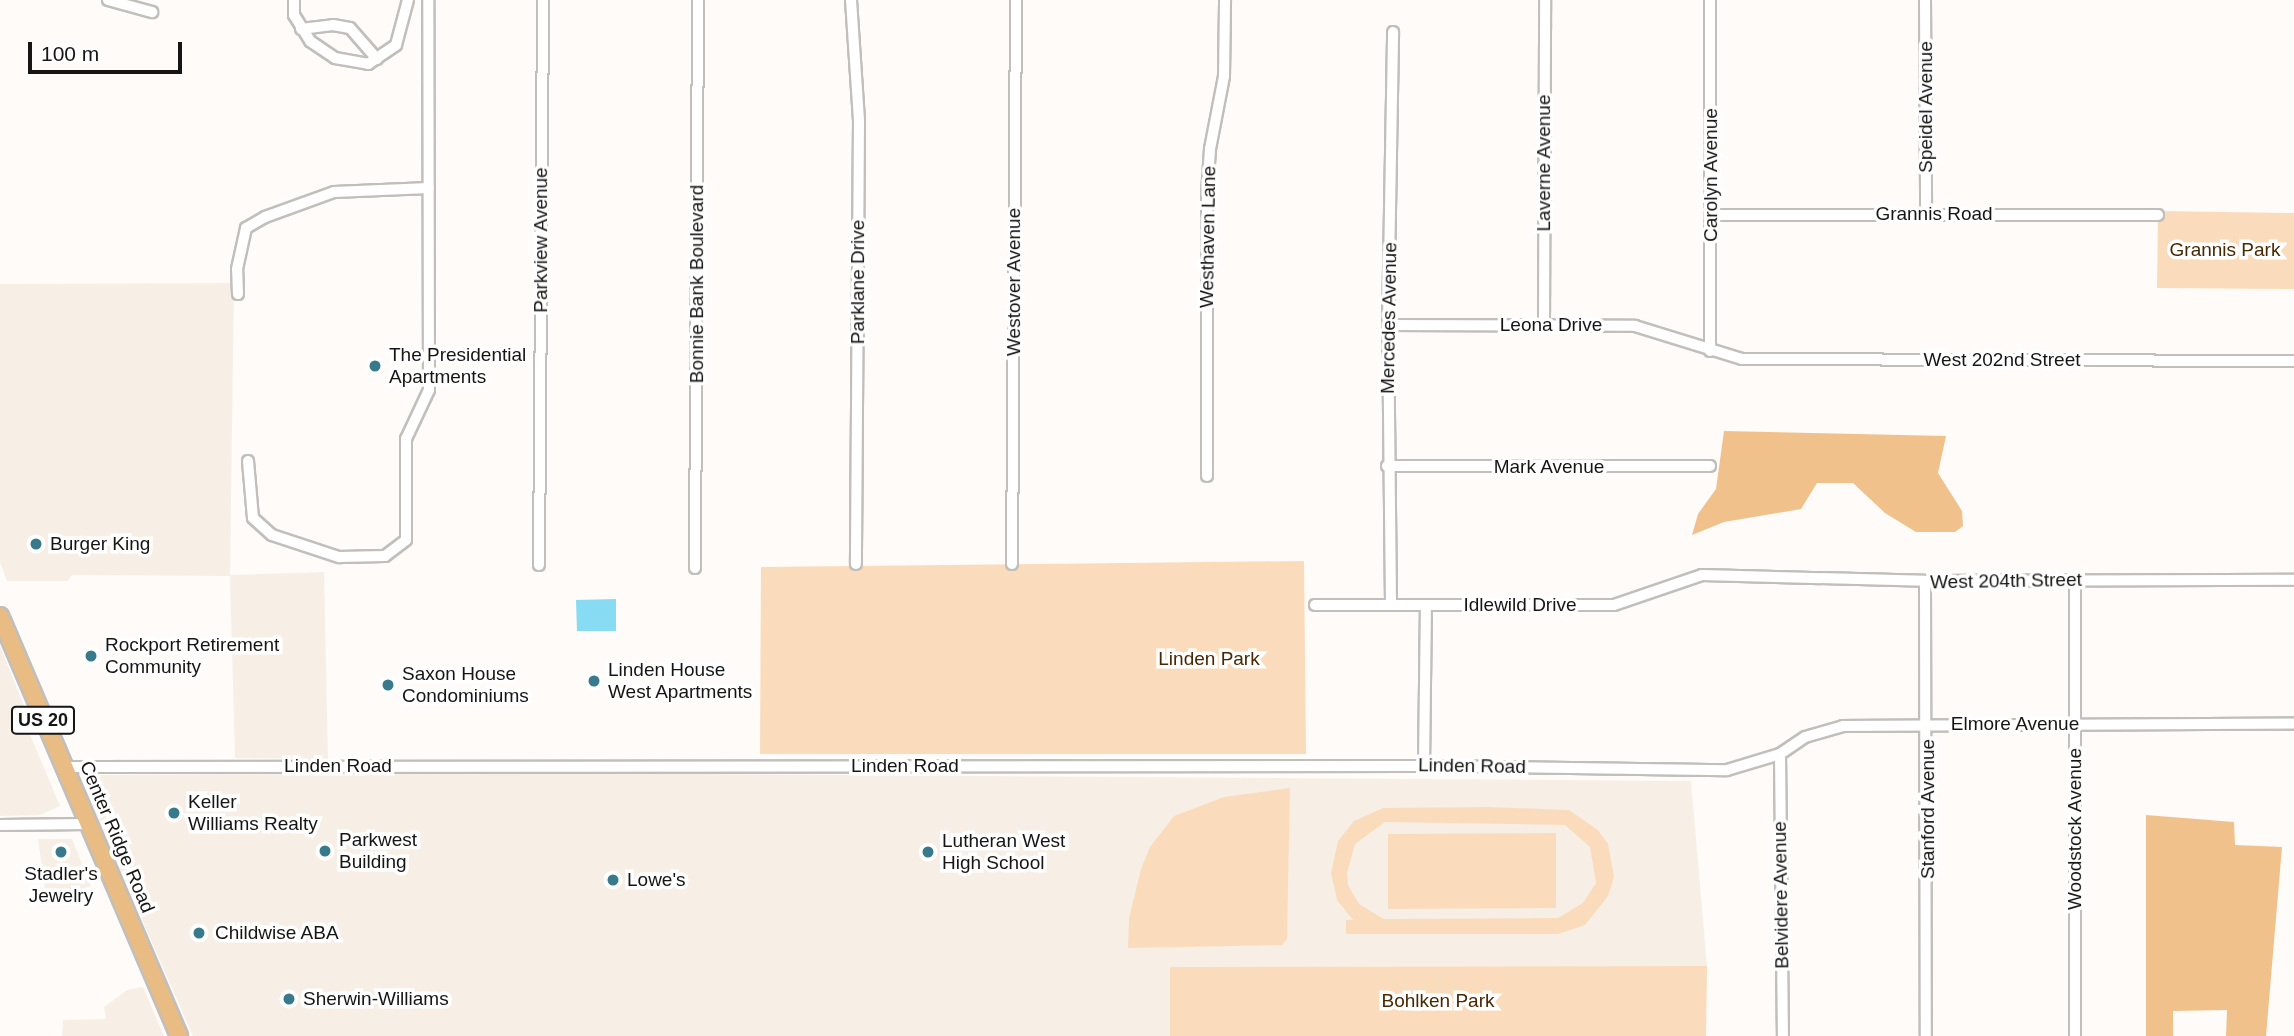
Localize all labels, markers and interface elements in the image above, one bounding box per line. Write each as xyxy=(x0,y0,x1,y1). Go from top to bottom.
scale bar xyxy=(32,28,186,72)
street label: Speidel Avenue xyxy=(1915,41,1937,173)
text: 100 m xyxy=(41,42,99,65)
street label: Laverne Avenue xyxy=(1533,94,1555,232)
street label: Carolyn Avenue xyxy=(1700,108,1722,242)
street label: Westhaven Lane xyxy=(1195,166,1221,308)
street label: Parkview Avenue xyxy=(530,167,552,313)
street label: Bonnie Bank Boulevard xyxy=(686,185,708,383)
street label: Grannis Road xyxy=(1875,203,1993,225)
street label: Westover Avenue xyxy=(1003,207,1025,357)
street label: Parklane Drive xyxy=(847,220,869,344)
park label: Grannis Park xyxy=(2170,239,2280,261)
street label: Mercedes Avenue xyxy=(1376,241,1402,395)
street label: Leona Drive xyxy=(1500,314,1602,336)
place label: The Presidential Apartments xyxy=(389,344,526,388)
street label: West 202nd Street xyxy=(1923,349,2081,371)
marker: The Presidential Apartments xyxy=(367,358,383,374)
street label: Mark Avenue xyxy=(1493,456,1605,478)
place label: Burger King xyxy=(50,533,150,555)
marker: Burger King xyxy=(28,536,44,552)
street label: West 204th Street xyxy=(1930,568,2082,594)
street label: Idlewild Drive xyxy=(1464,594,1576,616)
place label: Rockport Retirement Community xyxy=(105,634,279,678)
marker: Rockport Retirement Community xyxy=(83,648,99,664)
park label: Linden Park xyxy=(1158,648,1260,670)
place label: Linden House West Apartments xyxy=(608,659,753,703)
place label: Saxon House Condominiums xyxy=(402,663,529,707)
marker: Linden House West Apartments xyxy=(586,673,602,689)
marker: Saxon House Condominiums xyxy=(380,677,396,693)
road number: US 20 xyxy=(10,706,76,734)
street label: Elmore Avenue xyxy=(1950,713,2080,735)
street label: Stanford Avenue xyxy=(1917,738,1939,880)
street label: Woodstock Avenue xyxy=(2064,747,2086,911)
street label: Linden Road xyxy=(1418,754,1526,778)
street label: Linden Road xyxy=(284,755,392,777)
street label: Linden Road xyxy=(851,755,959,777)
street label: Center Ridge Road xyxy=(75,758,159,916)
place label: Keller Williams Realty xyxy=(188,791,318,835)
marker: Keller Williams Realty xyxy=(166,805,182,821)
street label: Belvidere Avenue xyxy=(1768,821,1794,969)
place label: Parkwest Building xyxy=(339,829,417,873)
place label: Lutheran West High School xyxy=(942,830,1065,874)
marker: Parkwest Building xyxy=(317,843,333,859)
marker: Stadler's Jewelry xyxy=(53,844,69,860)
marker: Lutheran West High School xyxy=(920,844,936,860)
place label: Stadler's Jewelry xyxy=(24,863,98,907)
place label: Lowe's xyxy=(627,869,686,891)
marker: Lowe's xyxy=(605,872,621,888)
place label: Childwise ABA xyxy=(215,922,340,944)
marker: Childwise ABA xyxy=(189,923,209,943)
place label: Sherwin-Williams xyxy=(303,988,449,1010)
park label: Bohlken Park xyxy=(1381,990,1495,1012)
marker: Sherwin-Williams xyxy=(281,991,297,1007)

